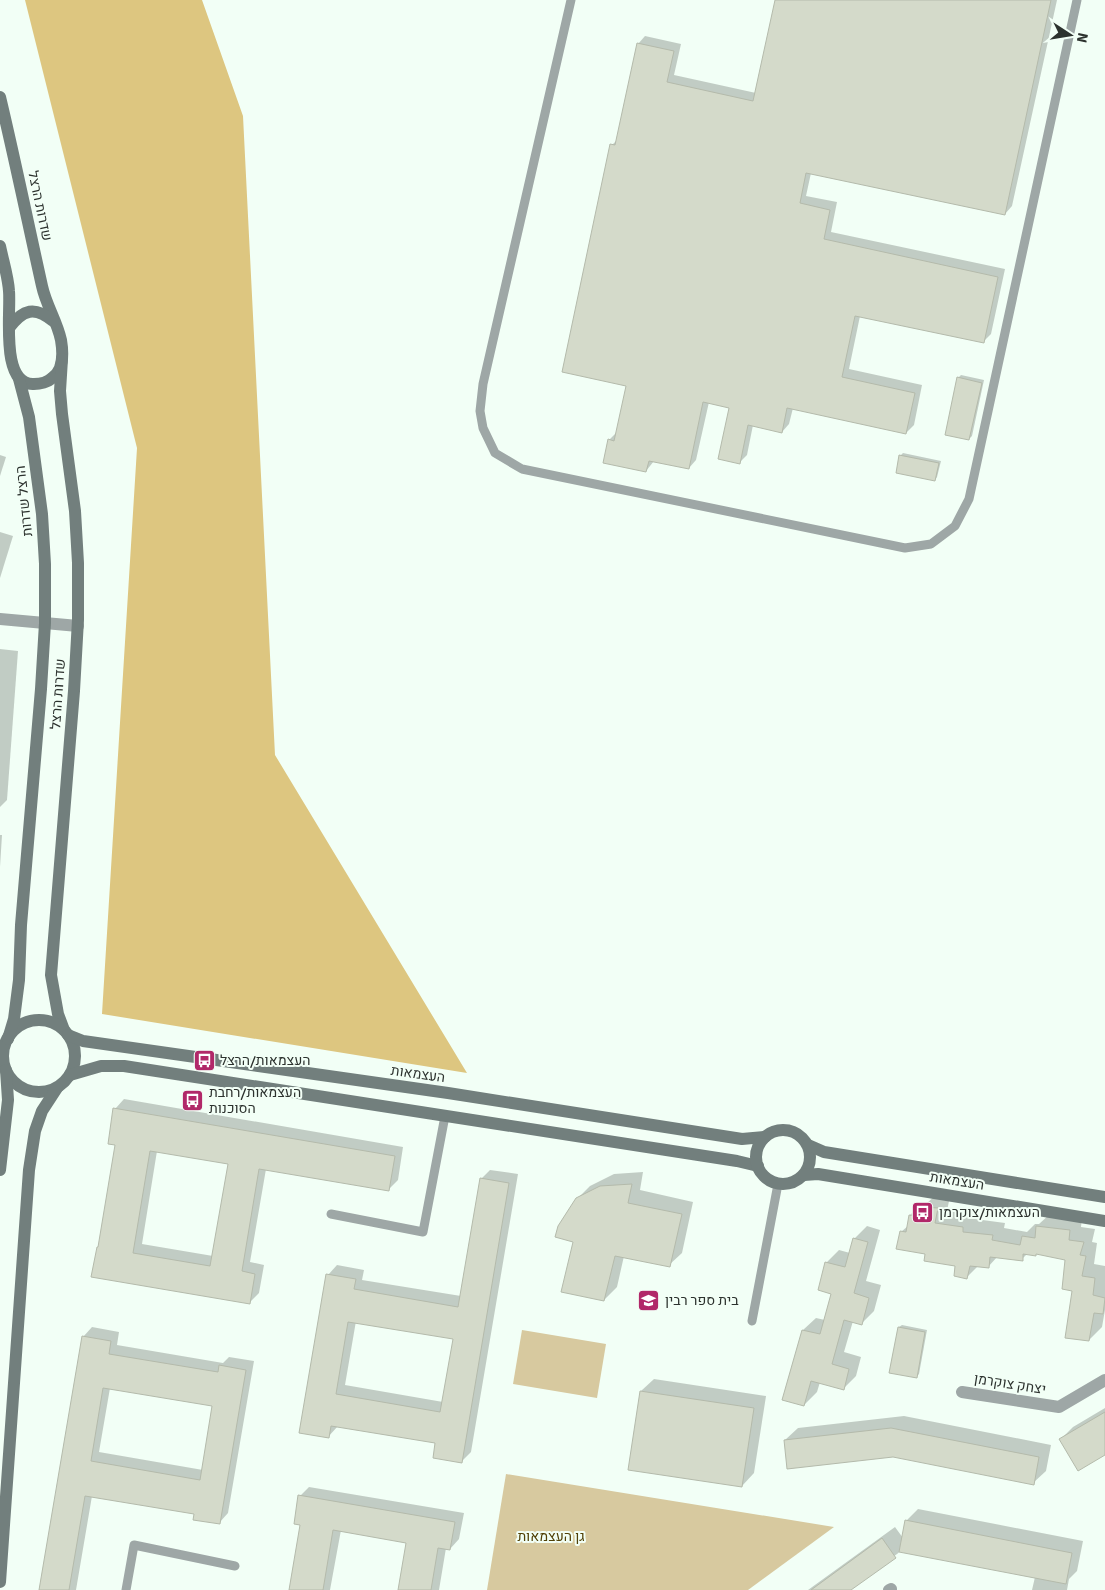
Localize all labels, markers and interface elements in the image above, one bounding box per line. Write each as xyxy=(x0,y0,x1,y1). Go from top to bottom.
north arrow xyxy=(1045,10,1095,60)
text: N xyxy=(1073,31,1092,44)
street label: שדרות הרצל xyxy=(24,169,56,243)
street label: הרצל שדרות xyxy=(12,465,36,537)
street label: שדרות הרצל xyxy=(47,658,69,730)
bus stop icon: העצמאות/הרצל xyxy=(192,1048,216,1072)
place label: העצמאות/הרצל xyxy=(220,1052,311,1069)
street label: העצמאות xyxy=(390,1062,446,1086)
place label: העצמאות/רחבת הסוכנות xyxy=(209,1084,301,1117)
bus stop icon: העצמאות/רחבת הסוכנות xyxy=(181,1088,205,1112)
street label: העצמאות xyxy=(929,1168,985,1194)
bus stop icon: העצמאות/צוקרמן xyxy=(911,1200,935,1224)
place label: העצמאות/צוקרמן xyxy=(939,1204,1040,1221)
school or university icon: בית ספר רבין xyxy=(637,1288,661,1312)
place label: בית ספר רבין xyxy=(665,1292,739,1309)
street label: יצחק צוקרמן xyxy=(973,1370,1047,1398)
park label: גן העצמאות xyxy=(517,1528,585,1545)

